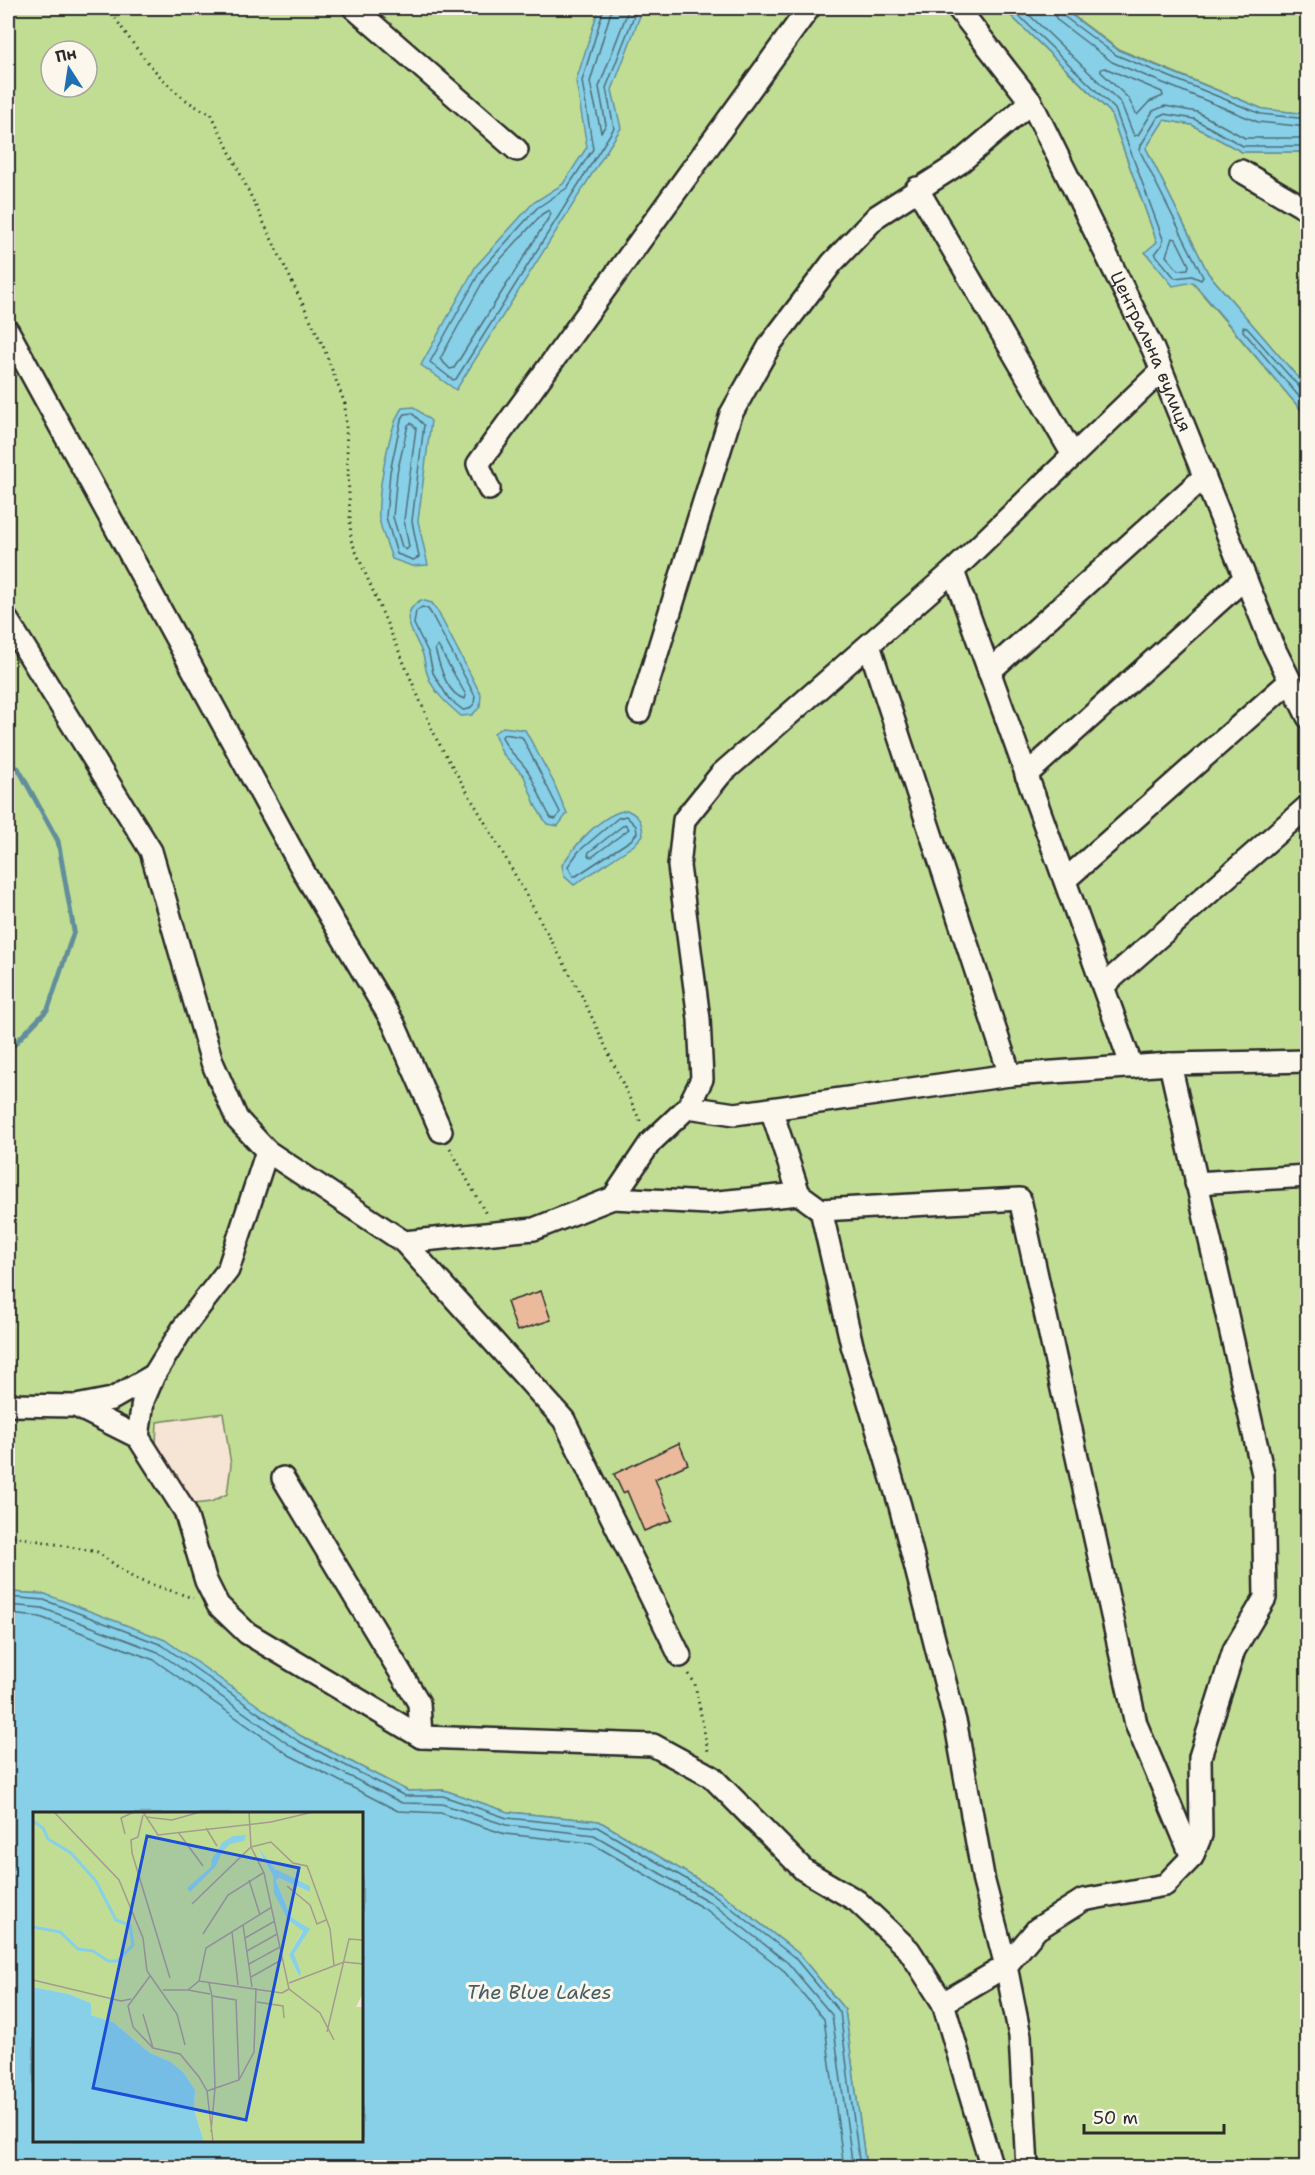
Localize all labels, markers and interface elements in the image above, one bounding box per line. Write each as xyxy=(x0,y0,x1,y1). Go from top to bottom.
north arrow xyxy=(39,39,99,99)
text: Пн xyxy=(53,42,79,67)
street label: Центральна вулиця xyxy=(1104,267,1197,435)
inset map xyxy=(33,1812,363,2142)
water label: The Blue Lakes xyxy=(466,1979,612,2005)
scale bar xyxy=(1084,2097,1224,2135)
text: 50 m xyxy=(1093,2106,1138,2130)

